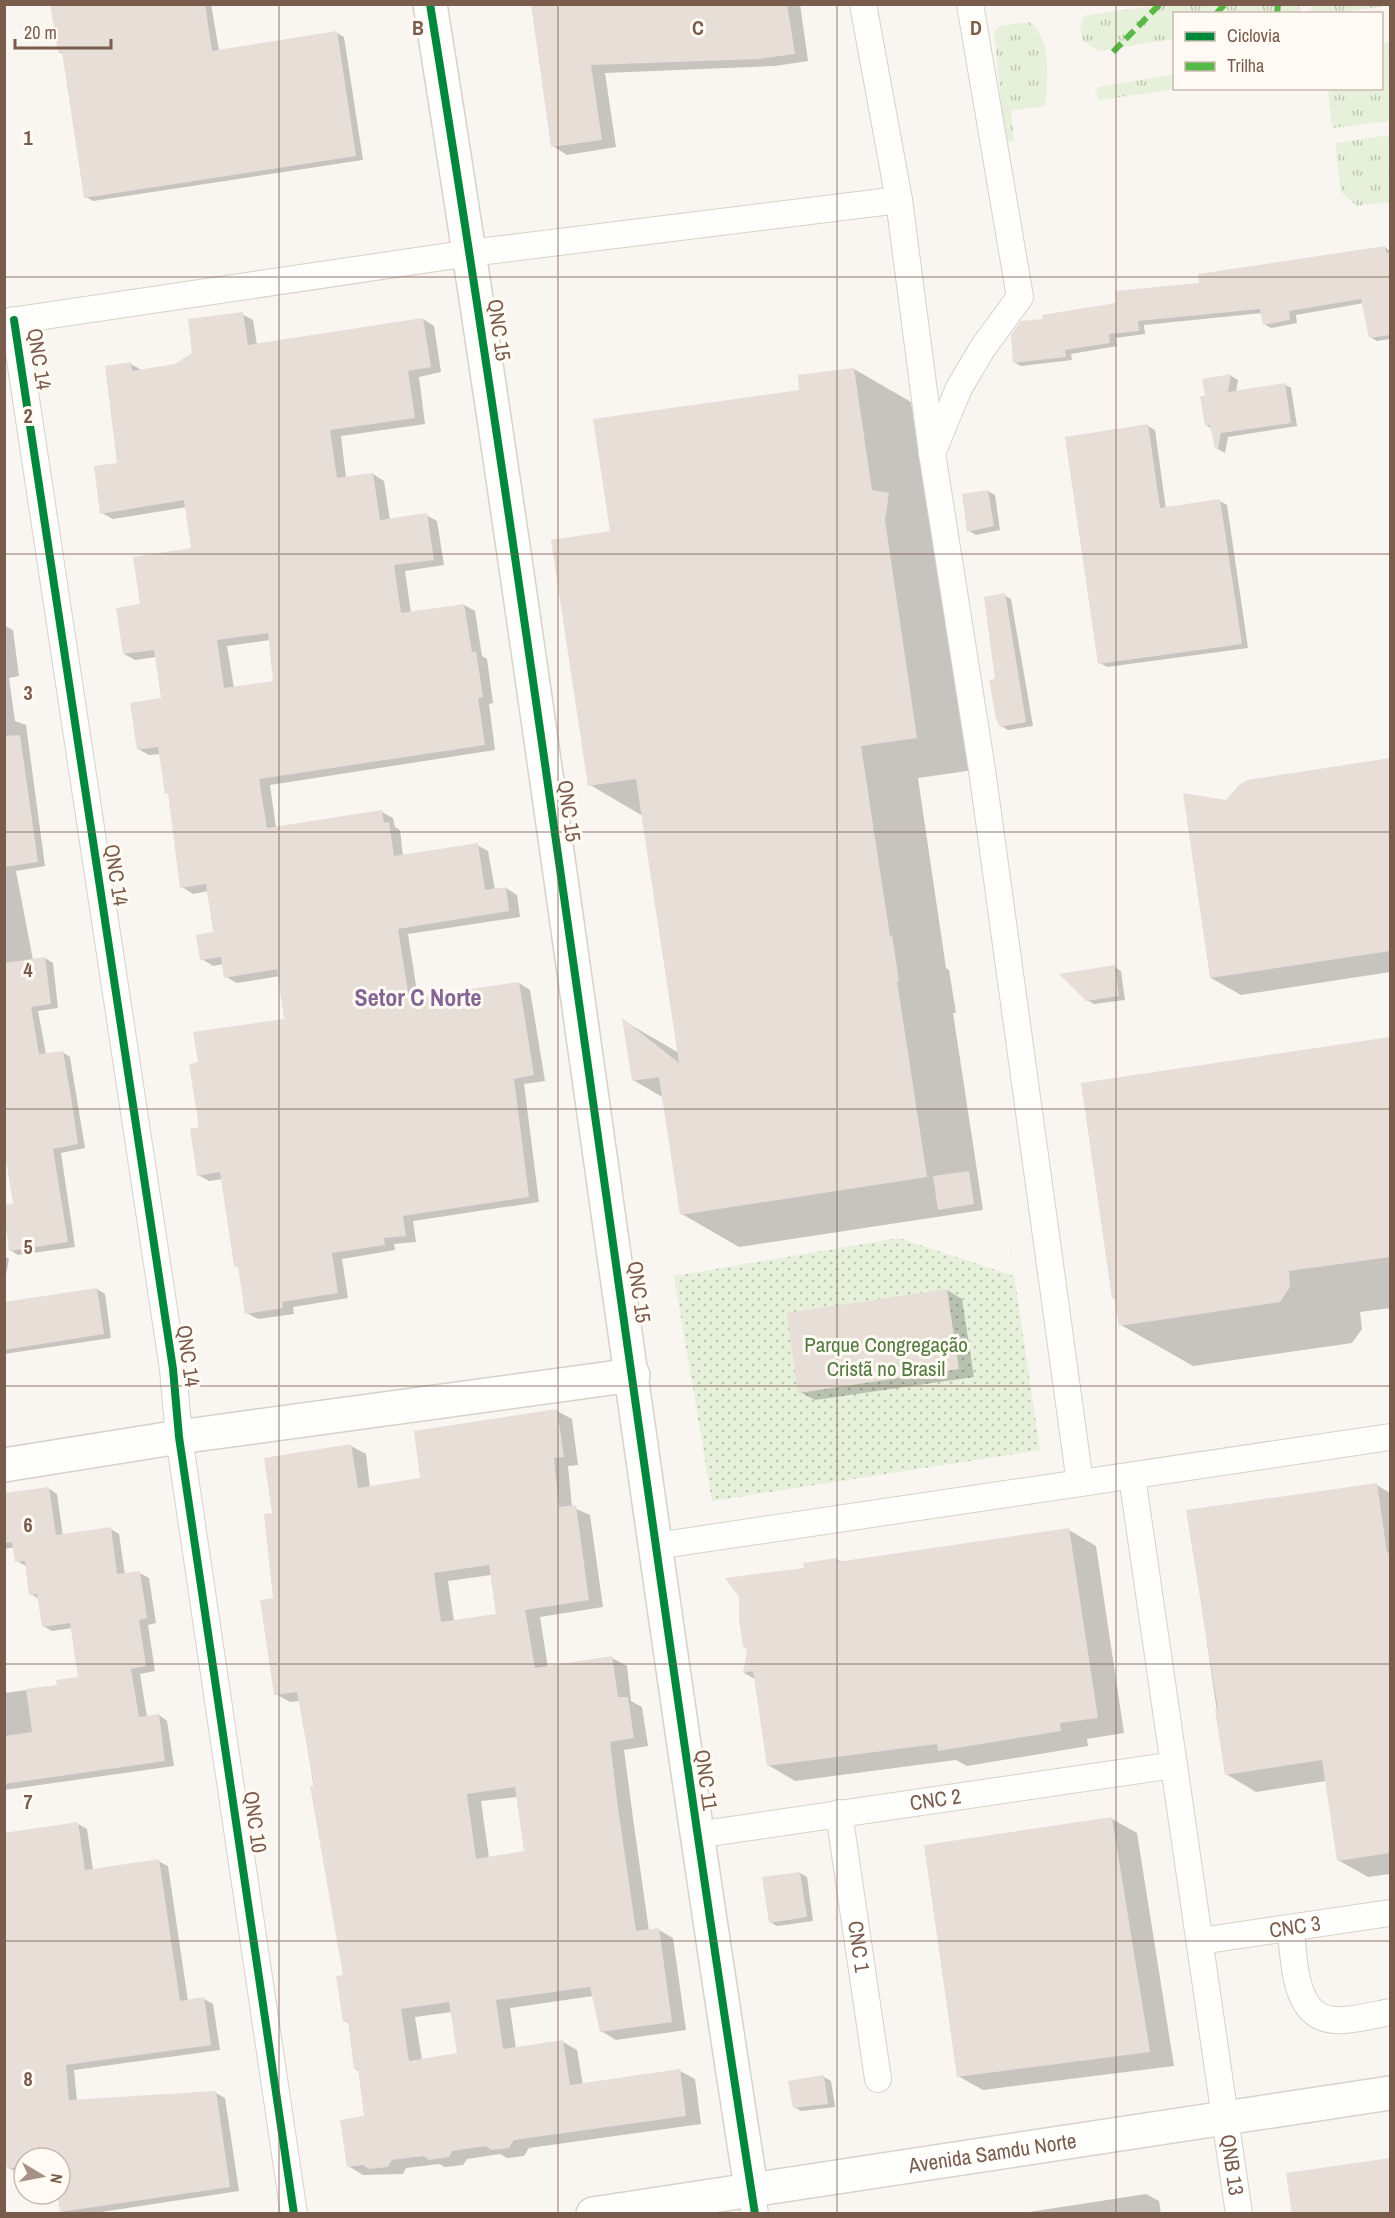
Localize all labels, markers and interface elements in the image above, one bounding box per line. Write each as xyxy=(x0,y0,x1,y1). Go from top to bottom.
scale bar xyxy=(15,12,111,50)
legend xyxy=(1173,12,1383,90)
text: B xyxy=(412,14,424,41)
text: C xyxy=(692,14,704,41)
text: D xyxy=(970,14,982,41)
text: 20 m xyxy=(24,20,57,45)
text: Ciclovia xyxy=(1227,23,1280,48)
text: Trilha xyxy=(1227,53,1264,78)
text: 1 xyxy=(23,124,33,151)
street label: QNC 15 xyxy=(481,297,518,363)
street label: QNC 14 xyxy=(20,326,59,392)
text: 2 xyxy=(23,402,33,429)
text: 3 xyxy=(23,679,33,706)
street label: QNC 15 xyxy=(551,778,588,844)
street label: QNC 14 xyxy=(97,842,136,908)
text: 4 xyxy=(23,956,33,983)
district label: Setor C Norte xyxy=(355,981,481,1013)
text: 5 xyxy=(23,1233,33,1260)
street label: QNC 15 xyxy=(621,1259,658,1325)
street label: QNC 14 xyxy=(170,1323,207,1389)
park label: Parque Congregação Cristã no Brasil xyxy=(804,1330,968,1383)
text: 6 xyxy=(23,1511,33,1538)
street label: QNC 11 xyxy=(688,1748,725,1813)
street label: CNC 2 xyxy=(908,1781,963,1818)
text: 7 xyxy=(23,1788,33,1815)
street label: QNC 10 xyxy=(237,1789,274,1855)
street label: CNC 3 xyxy=(1267,1908,1323,1945)
street label: CNC 1 xyxy=(841,1919,877,1975)
text: 8 xyxy=(23,2065,33,2092)
street label: Avenida Samdu Norte xyxy=(906,2126,1078,2180)
street label: QNB 13 xyxy=(1214,2132,1251,2197)
north arrow xyxy=(12,2146,72,2206)
text: N xyxy=(45,2172,68,2185)

